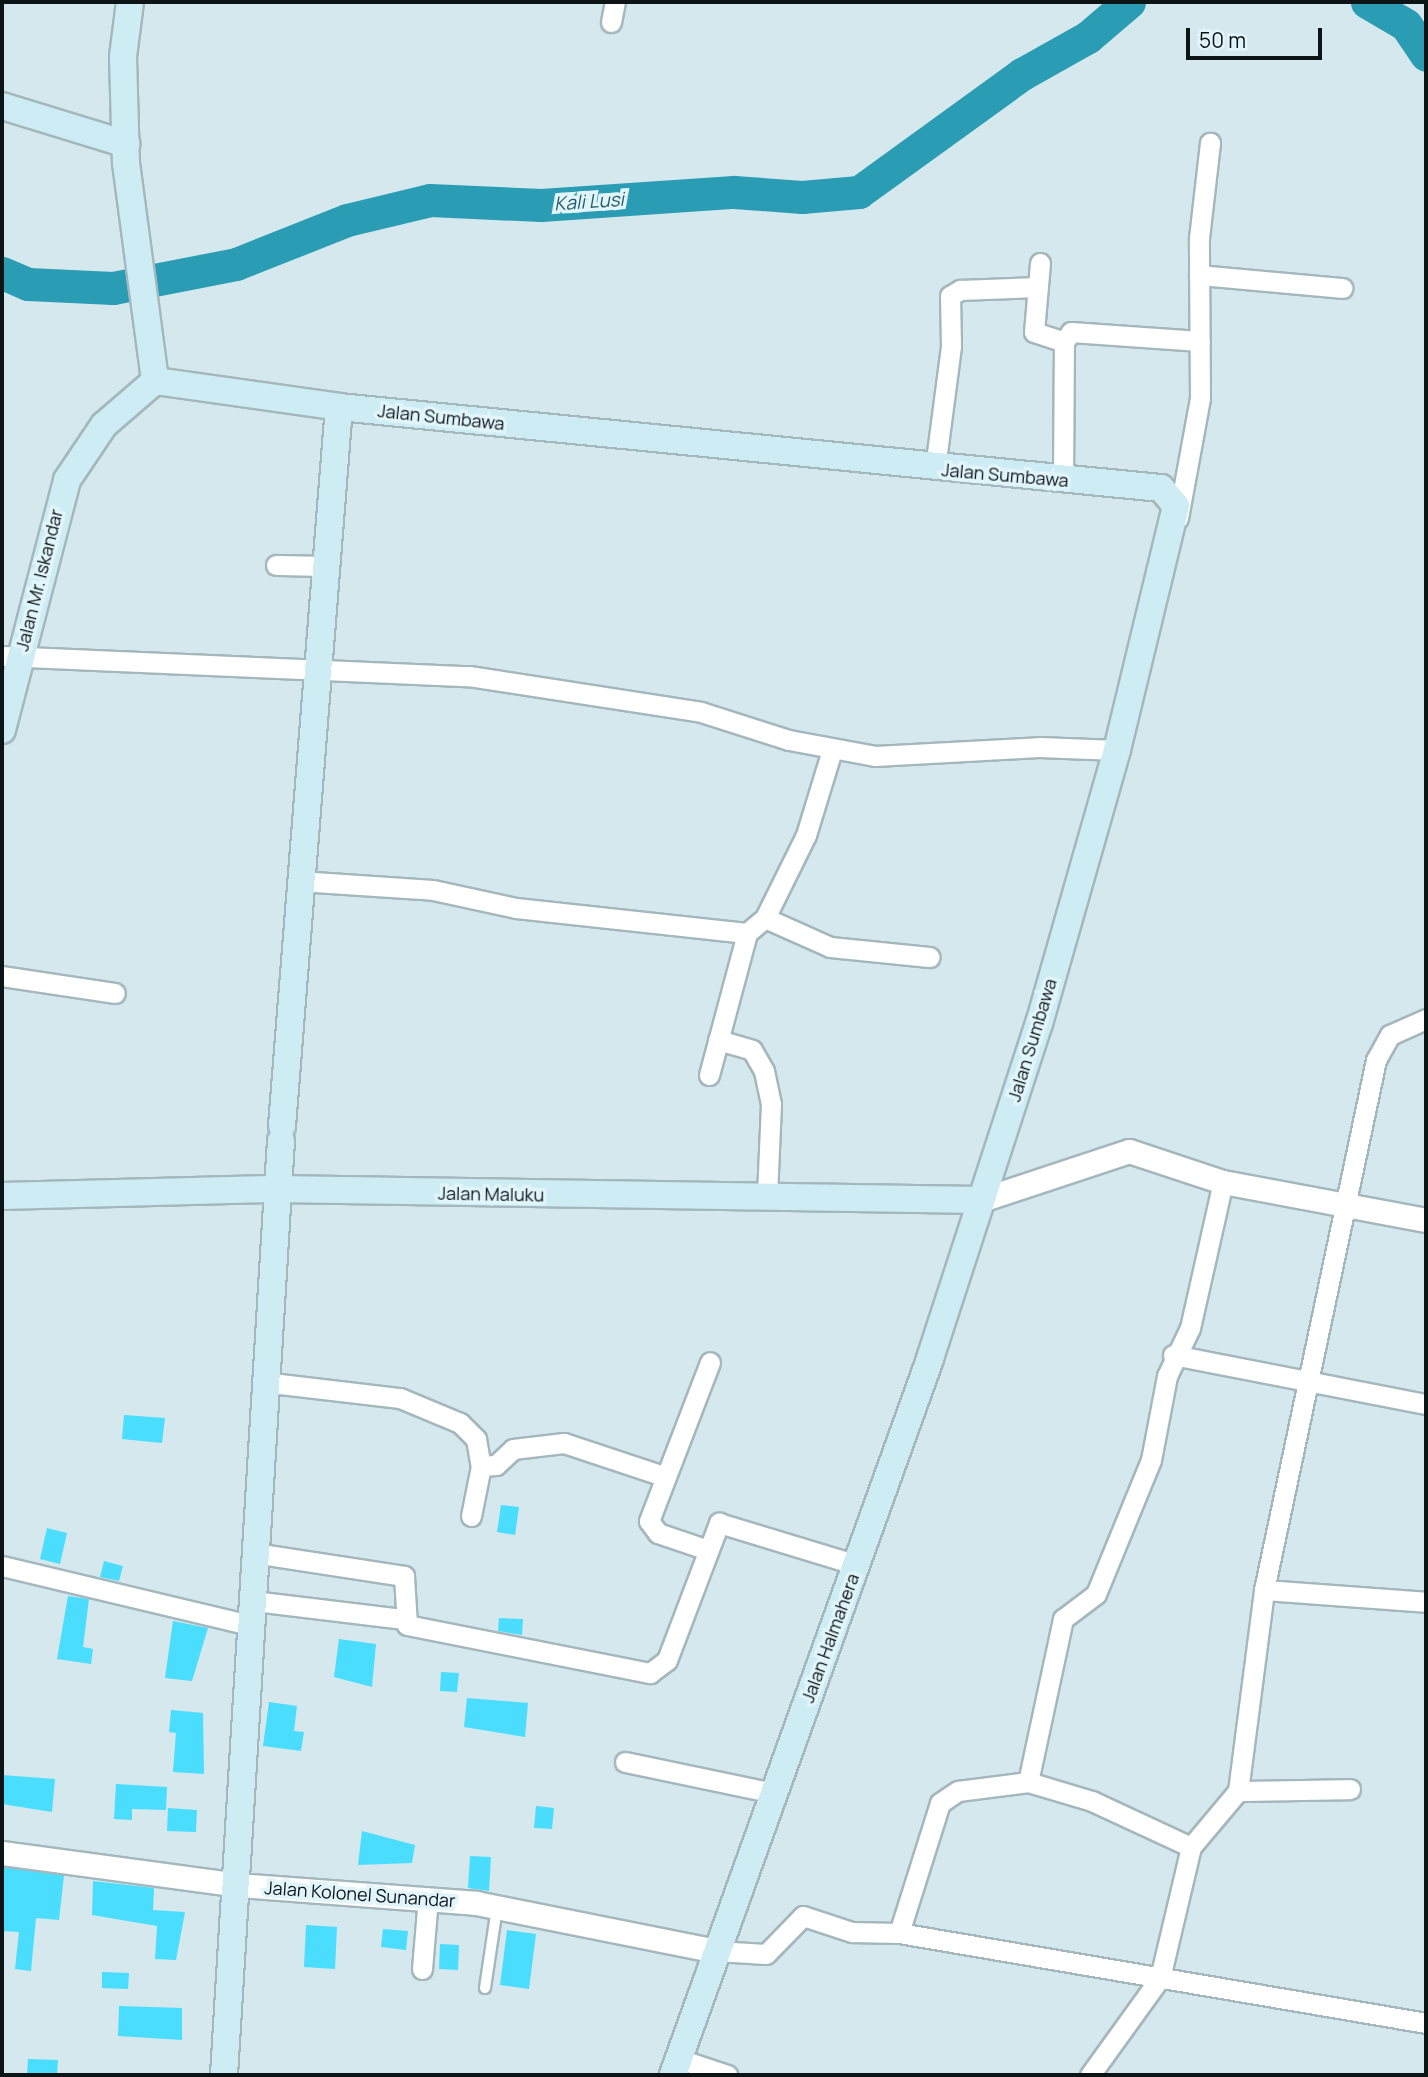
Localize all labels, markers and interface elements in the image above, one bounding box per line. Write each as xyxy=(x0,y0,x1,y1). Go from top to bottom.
scale bar xyxy=(1190,14,1326,58)
text: 50 m xyxy=(1199,26,1246,54)
water label: Kali Lusi xyxy=(553,188,625,216)
street label: Jalan Sumbawa xyxy=(376,400,506,434)
street label: Jalan Sumbawa xyxy=(941,459,1069,491)
street label: Jalan Mr. Iskandar xyxy=(11,507,67,653)
street label: Jalan Sumbawa xyxy=(1003,976,1061,1104)
street label: Jalan Maluku xyxy=(438,1182,544,1206)
street label: Jalan Halmahera xyxy=(797,1570,863,1706)
street label: Jalan Kolonel Sunandar xyxy=(264,1877,456,1911)

